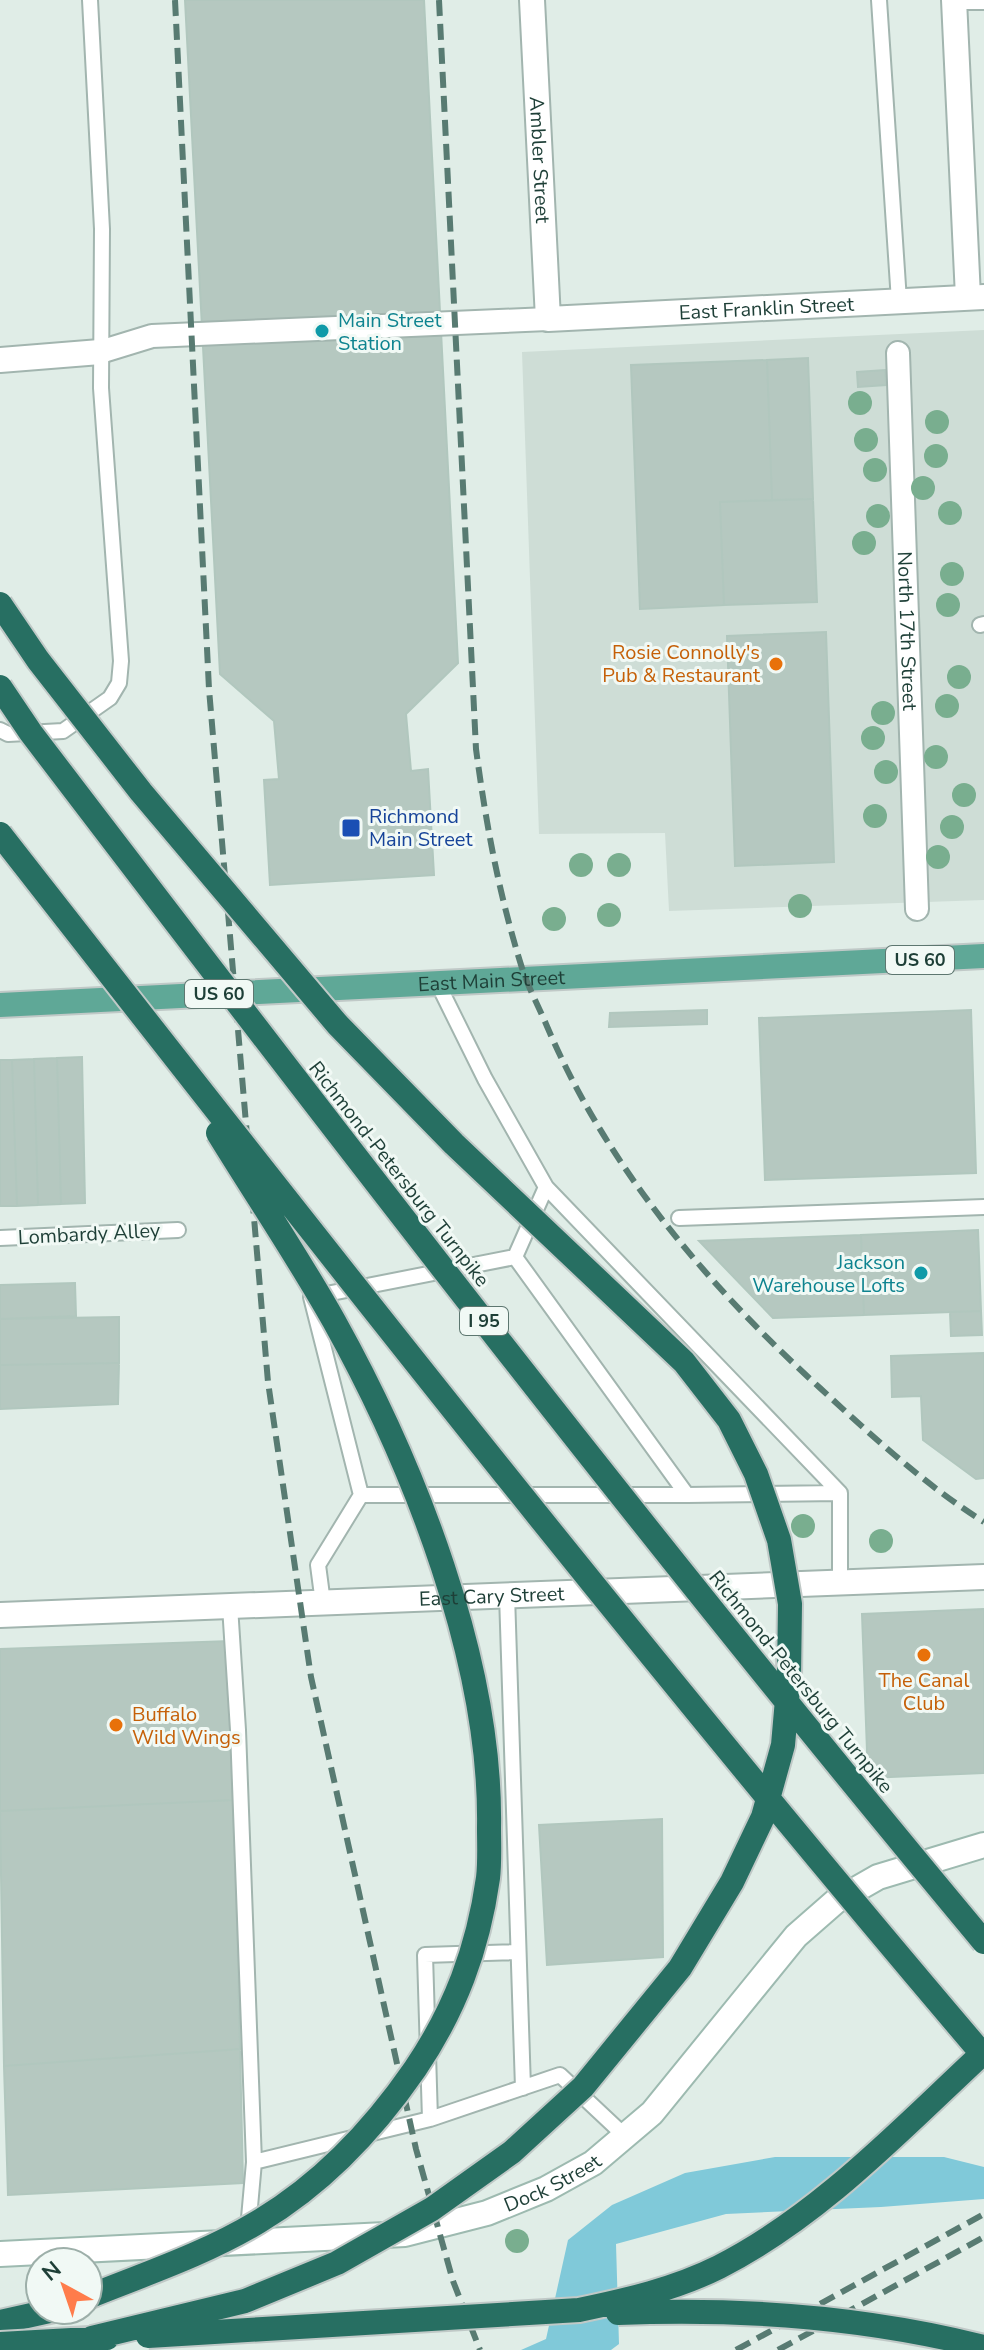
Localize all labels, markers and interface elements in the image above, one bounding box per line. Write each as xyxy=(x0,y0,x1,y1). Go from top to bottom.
street label: Ambler Street xyxy=(523,96,557,225)
street label: East Franklin Street xyxy=(678,290,856,326)
place label: Main Street Station xyxy=(338,307,442,357)
marker: Main Street Station xyxy=(313,322,331,340)
street label: North 17th Street xyxy=(891,551,924,712)
place label: Rosie Connolly's Pub & Restaurant xyxy=(602,639,761,689)
marker: Rosie Connolly's Pub & Restaurant xyxy=(767,655,785,673)
place label: Richmond Main Street xyxy=(369,803,473,853)
marker: Richmond Main Street xyxy=(340,817,362,839)
road number: US 60 xyxy=(886,946,954,974)
street label: East Main Street xyxy=(417,963,567,998)
road number: US 60 xyxy=(185,980,253,1008)
street label: Richmond-Petersburg Turnpike xyxy=(302,1056,496,1292)
street label: Lombardy Alley xyxy=(17,1217,162,1251)
place label: Jackson Warehouse Lofts xyxy=(752,1249,905,1299)
marker: Jackson Warehouse Lofts xyxy=(912,1264,930,1282)
road number: I 95 xyxy=(460,1307,508,1335)
street label: Richmond-Petersburg Turnpike xyxy=(703,1565,899,1799)
street label: East Cary Street xyxy=(419,1580,566,1612)
marker: The Canal Club xyxy=(915,1646,933,1664)
place label: The Canal Club xyxy=(879,1667,969,1717)
place label: Buffalo Wild Wings xyxy=(132,1701,241,1751)
marker: Buffalo Wild Wings xyxy=(107,1716,125,1734)
street label: Dock Street xyxy=(500,2148,608,2218)
north arrow xyxy=(24,2246,104,2326)
text: N xyxy=(36,2255,68,2288)

